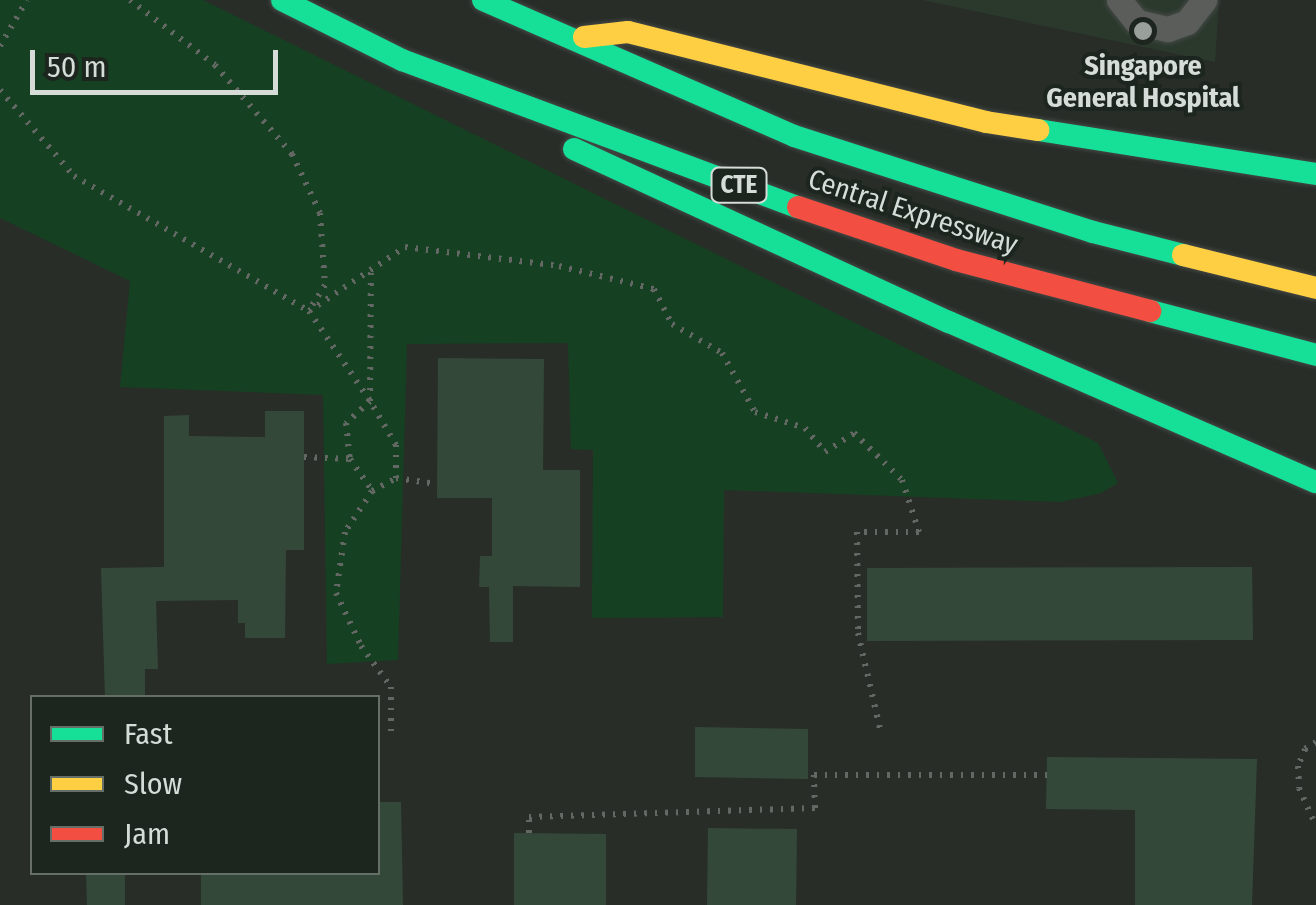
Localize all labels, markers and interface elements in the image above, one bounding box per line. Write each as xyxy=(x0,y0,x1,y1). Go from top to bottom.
marker: Singapore General Hospital xyxy=(1130,18,1156,44)
scale bar xyxy=(35,30,282,92)
text: 50 m xyxy=(47,49,107,85)
place label: Singapore General Hospital xyxy=(1046,49,1240,115)
street label: Central Expressway xyxy=(804,162,1022,262)
road number: CTE xyxy=(709,165,769,205)
legend xyxy=(30,695,380,875)
text: Fast xyxy=(124,716,172,752)
text: Slow xyxy=(124,766,182,802)
text: Jam xyxy=(124,816,170,852)

